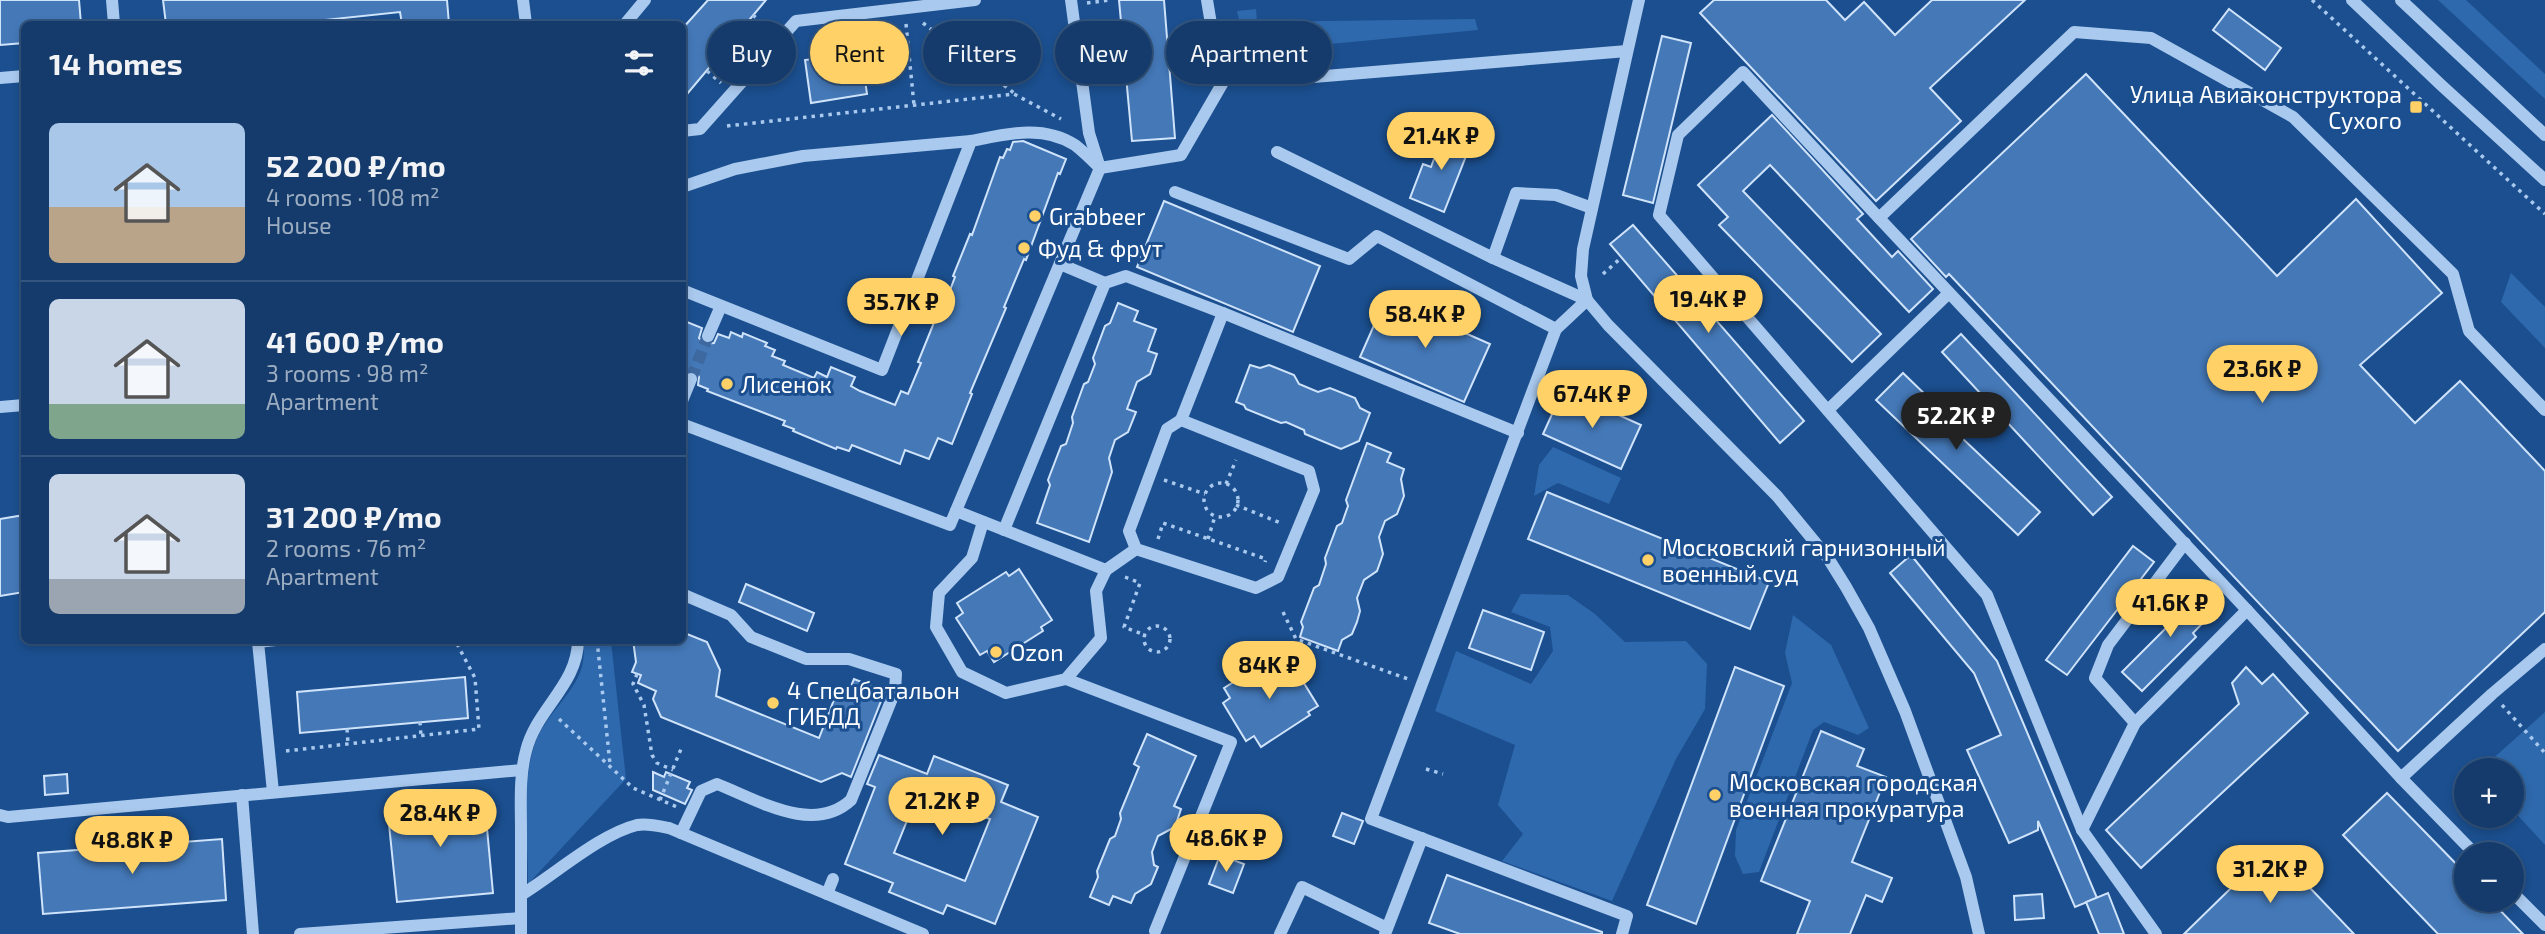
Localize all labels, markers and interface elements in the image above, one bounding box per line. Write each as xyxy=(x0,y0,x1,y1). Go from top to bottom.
chip: Buy xyxy=(707,21,796,84)
chip: Rent xyxy=(810,21,909,84)
chip: Filters xyxy=(923,21,1041,84)
chip: New xyxy=(1055,21,1152,84)
chip: Apartment xyxy=(1166,21,1332,84)
icon: filters xyxy=(620,44,658,82)
text: 14 homes xyxy=(49,45,183,81)
place label: Улица Авиаконструктора Сухого xyxy=(2130,80,2402,135)
marker: Улица Авиаконструктора Сухого xyxy=(2408,99,2424,115)
pin: 21.4K ₽ xyxy=(1376,113,1506,172)
text: 21.4K ₽ xyxy=(1403,121,1479,149)
text: 52 200 ₽/mo xyxy=(266,147,446,183)
icon: home xyxy=(105,151,189,235)
text: 4 rooms · 108 m² xyxy=(266,183,440,211)
place label: Grabbeer xyxy=(1049,202,1145,230)
marker: Grabbeer xyxy=(1027,208,1043,224)
text: House xyxy=(266,211,332,239)
place label: Фуд & фрут xyxy=(1038,234,1163,263)
marker: Фуд & фрут xyxy=(1016,240,1032,256)
pin: 19.4K ₽ xyxy=(1643,276,1773,335)
pin: 35.7K ₽ xyxy=(836,278,966,338)
text: 19.4K ₽ xyxy=(1670,284,1746,312)
text: 35.7K ₽ xyxy=(863,287,939,315)
pin: 58.4K ₽ xyxy=(1360,290,1490,350)
text: 58.4K ₽ xyxy=(1385,299,1465,327)
text: 41 600 ₽/mo xyxy=(266,323,444,359)
icon: home xyxy=(105,327,189,411)
pin: 23.6K ₽ xyxy=(2197,346,2327,405)
text: 23.6K ₽ xyxy=(2223,354,2301,382)
text: 3 rooms · 98 m² xyxy=(266,359,428,387)
place label: Лисенок xyxy=(741,370,832,398)
pin: 67.4K ₽ xyxy=(1527,370,1657,430)
marker: Лисенок xyxy=(719,376,735,392)
text: 67.4K ₽ xyxy=(1553,379,1631,407)
text: Apartment xyxy=(266,387,379,415)
pin: 52.2K ₽ xyxy=(1891,392,2021,452)
text: 52.2K ₽ xyxy=(1917,401,1995,429)
text: 31 200 ₽/mo xyxy=(266,498,442,534)
icon: home xyxy=(105,502,189,586)
place label: Московский гарнизонный военный суд xyxy=(1662,533,1945,588)
text: 2 rooms · 76 m² xyxy=(266,534,426,562)
marker: Московский гарнизонный военный суд xyxy=(1640,552,1656,568)
text: Apartment xyxy=(266,562,379,590)
pin: 41.6K ₽ xyxy=(2105,580,2235,639)
text: 41.6K ₽ xyxy=(2132,588,2208,616)
place label: Ozon xyxy=(1010,638,1064,666)
pin: 84K ₽ xyxy=(1220,642,1318,701)
marker: Ozon xyxy=(988,644,1004,660)
text: 84K ₽ xyxy=(1238,650,1300,678)
place label: 4 Спецбатальон ГИБДД xyxy=(787,676,960,730)
marker: 4 Спецбатальон ГИБДД xyxy=(765,695,781,711)
map controls xyxy=(2454,758,2524,912)
button: + xyxy=(2454,758,2524,828)
place label: Московская городская военная прокуратура xyxy=(1729,768,1978,823)
pin: 21.2K ₽ xyxy=(877,778,1007,837)
text: 21.2K ₽ xyxy=(904,786,980,814)
marker: Московская городская военная прокуратура xyxy=(1707,787,1723,803)
pin: 28.4K ₽ xyxy=(375,790,505,849)
text: 28.4K ₽ xyxy=(400,798,480,826)
pin: 48.6K ₽ xyxy=(1161,814,1291,874)
pin: 48.8K ₽ xyxy=(67,816,197,876)
text: 48.6K ₽ xyxy=(1185,823,1267,851)
text: 48.8K ₽ xyxy=(91,825,173,853)
button: − xyxy=(2454,842,2524,912)
pin: 31.2K ₽ xyxy=(2205,846,2335,905)
text: 31.2K ₽ xyxy=(2233,854,2307,882)

